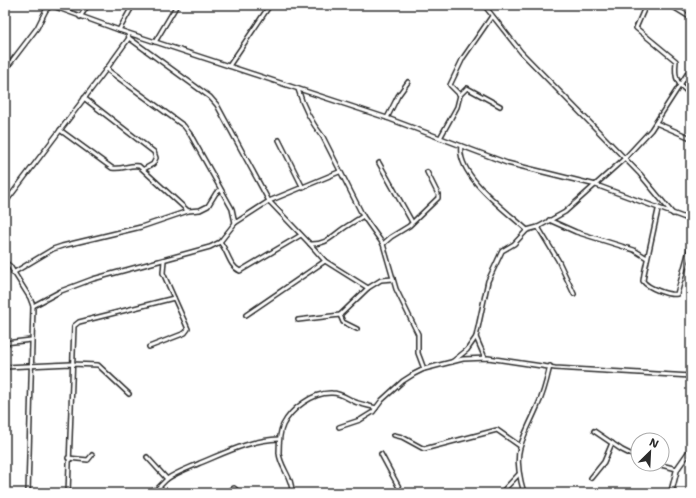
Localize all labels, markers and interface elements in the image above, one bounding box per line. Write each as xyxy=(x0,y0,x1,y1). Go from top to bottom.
north arrow xyxy=(630,432,670,472)
text: N xyxy=(647,435,661,452)

